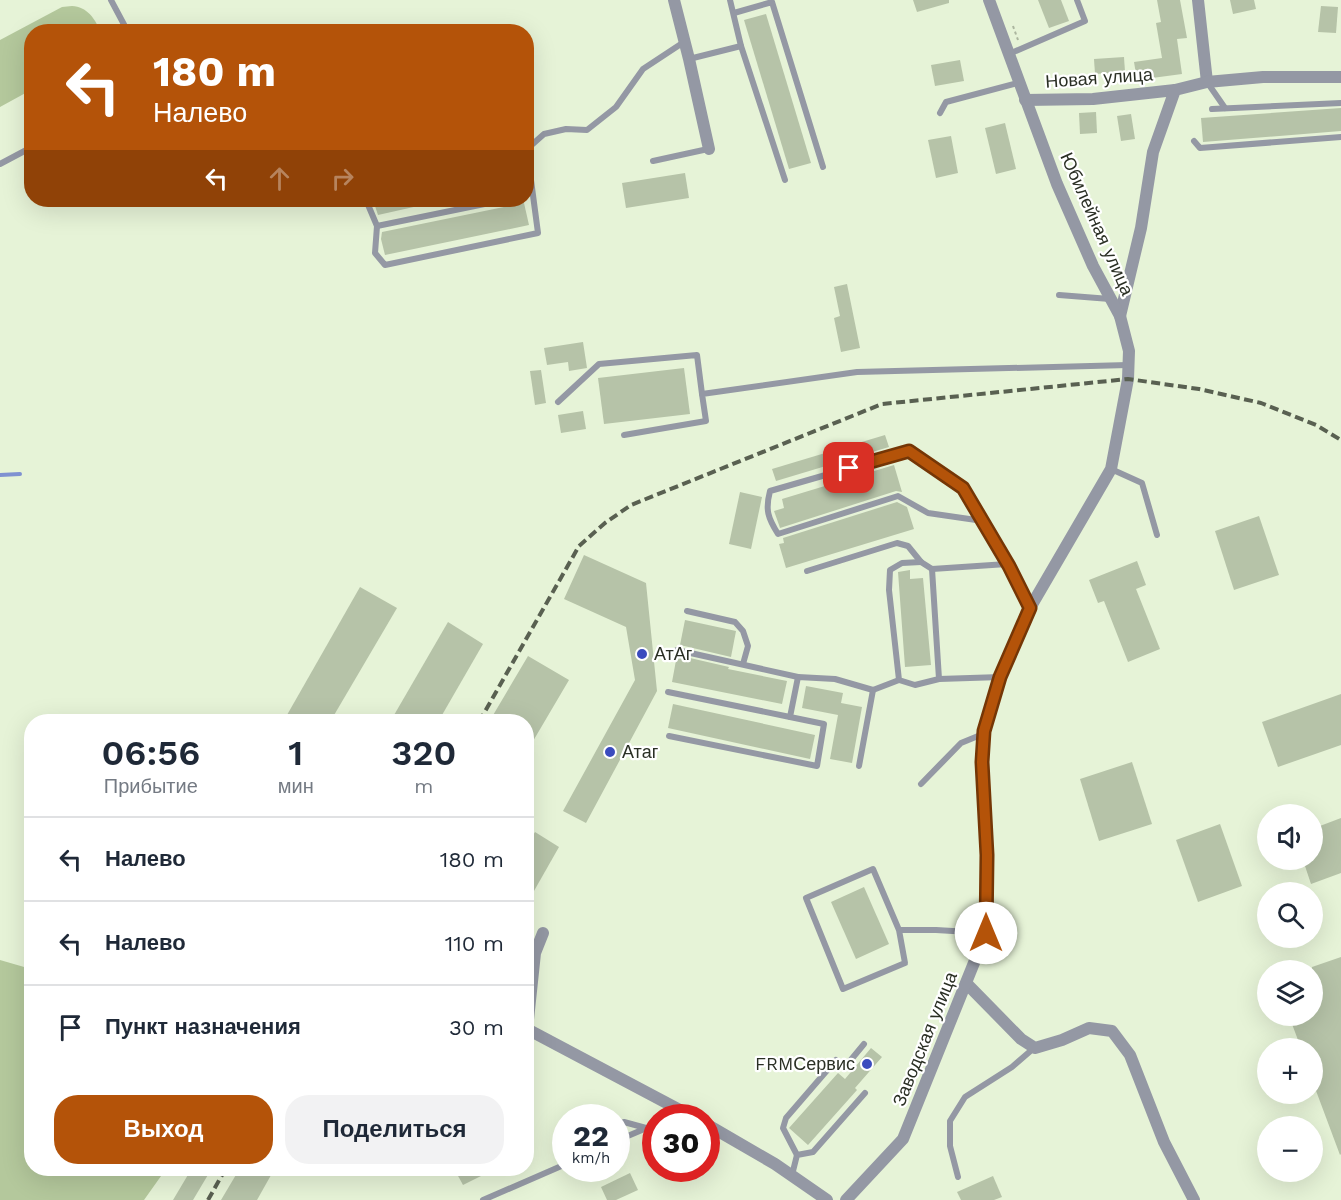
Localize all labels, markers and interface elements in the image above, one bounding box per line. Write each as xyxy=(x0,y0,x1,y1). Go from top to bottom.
text: 180 m xyxy=(153,47,276,96)
icon: left xyxy=(54,48,132,126)
street label: Новая улица xyxy=(1044,63,1154,92)
text: Налево xyxy=(153,97,247,129)
street label: Юбилейная улица xyxy=(1056,149,1139,300)
icon: left xyxy=(200,162,233,195)
icon: ahead xyxy=(263,162,296,195)
icon: right xyxy=(326,162,359,195)
pin xyxy=(823,442,874,493)
icon: arrive xyxy=(832,451,865,484)
place label: АтАг xyxy=(654,643,693,664)
marker: АтАг xyxy=(635,647,649,661)
text: 06:56 xyxy=(101,732,200,774)
text: 1 xyxy=(288,732,303,774)
text: 320 xyxy=(391,732,457,774)
place label: Атаг xyxy=(622,741,659,762)
marker: Атаг xyxy=(603,745,617,759)
text: Прибытие xyxy=(104,774,198,798)
text: мин xyxy=(278,774,314,798)
text: m xyxy=(414,774,433,798)
map controls xyxy=(1257,804,1323,1182)
button: sound xyxy=(1257,804,1323,870)
icon: left xyxy=(54,843,87,876)
text: Налево xyxy=(105,846,186,871)
text: 180 m xyxy=(440,847,504,872)
button: search xyxy=(1257,882,1323,948)
position arrow xyxy=(954,901,1018,965)
icon: left xyxy=(54,927,87,960)
text: Налево xyxy=(105,930,186,955)
text: 110 m xyxy=(445,931,504,956)
button: layers xyxy=(1257,960,1323,1026)
street label: Заводская улица xyxy=(888,968,961,1109)
icon: arrive xyxy=(54,1011,87,1044)
text: Пункт назначения xyxy=(105,1014,301,1039)
text: 30 m xyxy=(449,1015,504,1040)
button: + xyxy=(1257,1038,1323,1104)
place label: FRMСервис xyxy=(755,1053,855,1074)
marker: FRMСервис xyxy=(860,1057,874,1071)
button: Выход xyxy=(54,1095,273,1164)
button: Поделиться xyxy=(285,1095,504,1164)
speed limit sign: 30 xyxy=(642,1104,720,1182)
button: − xyxy=(1257,1116,1323,1182)
text: 22 xyxy=(573,1118,609,1153)
text: km/h xyxy=(572,1149,610,1167)

